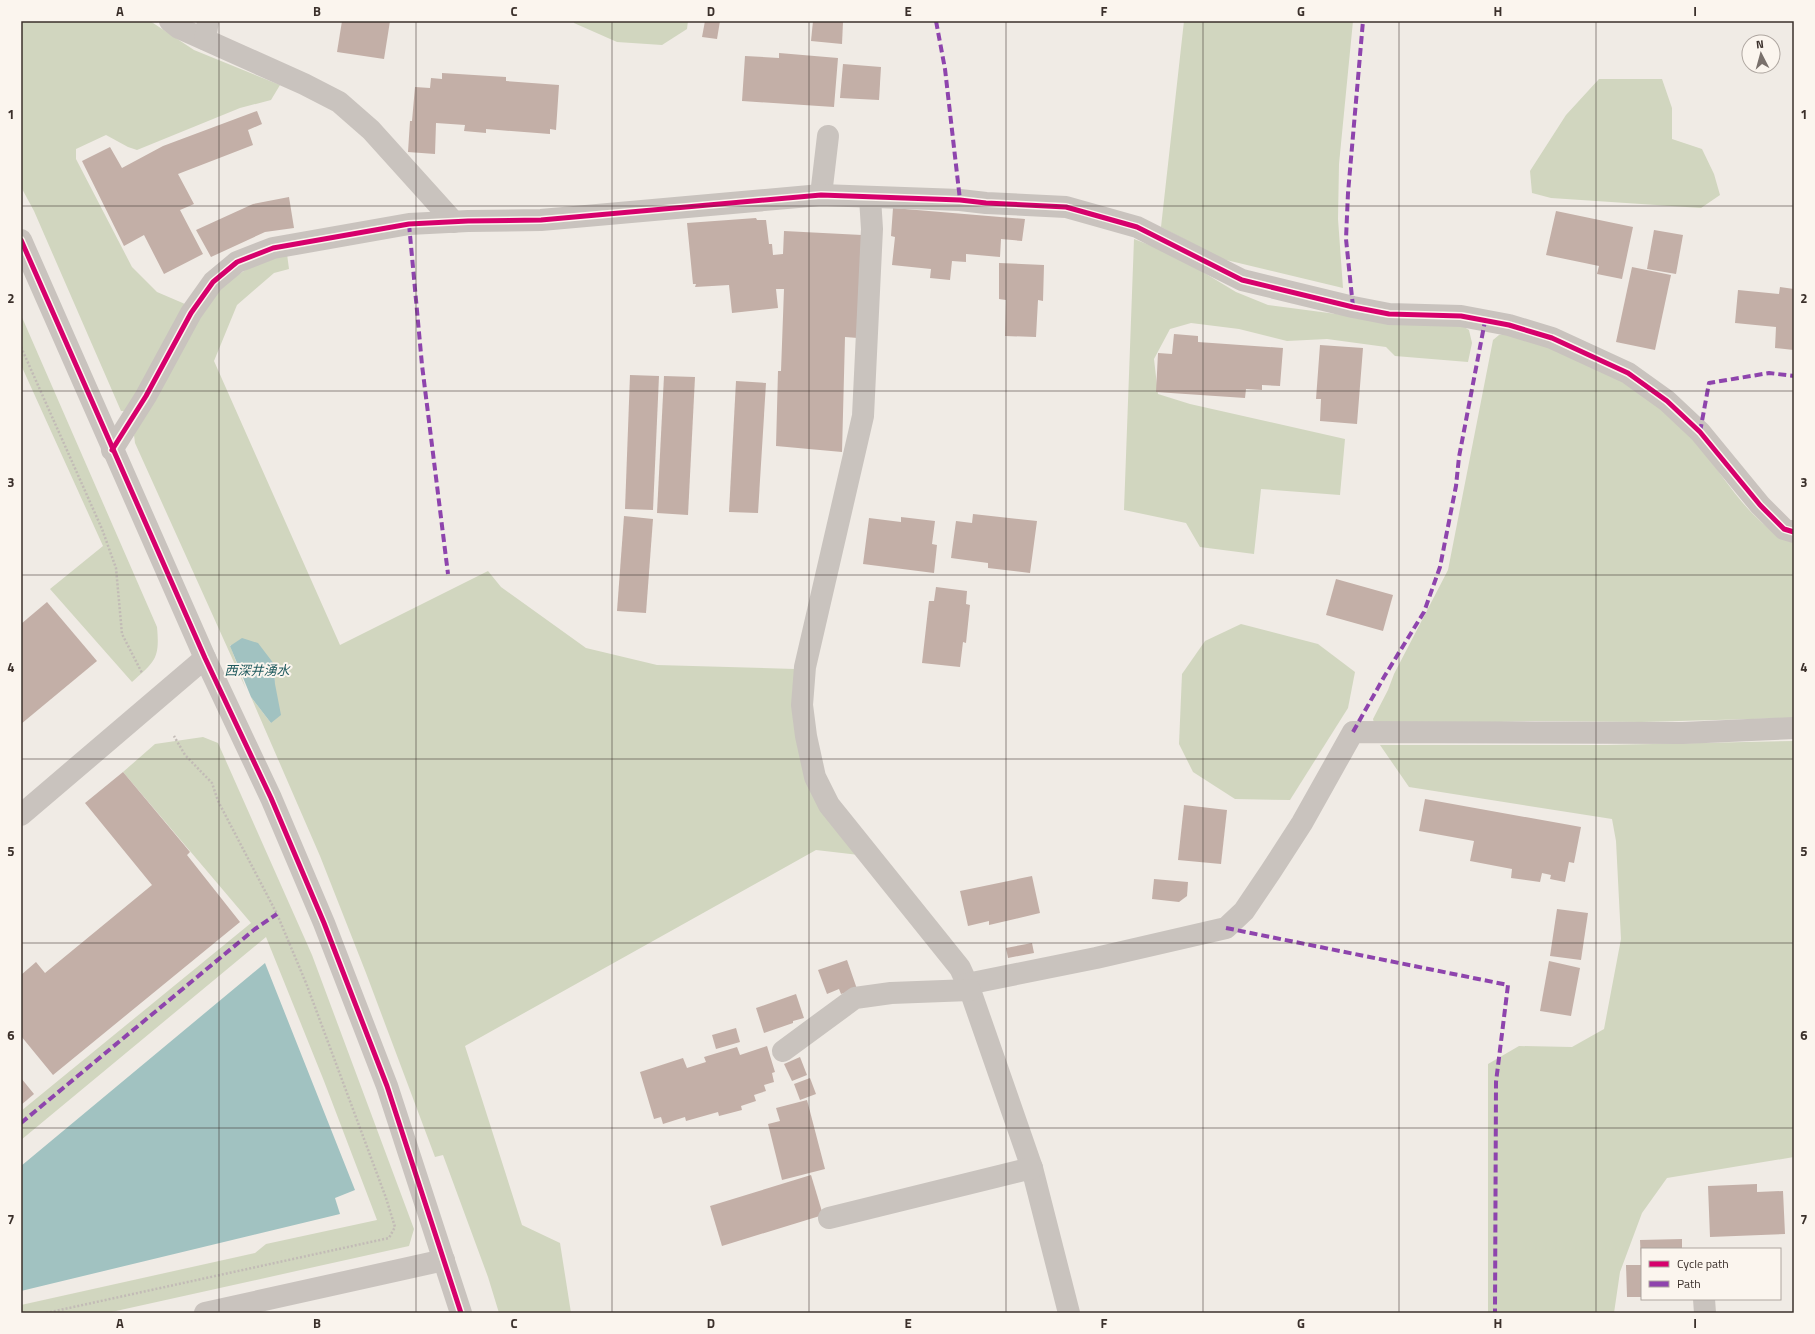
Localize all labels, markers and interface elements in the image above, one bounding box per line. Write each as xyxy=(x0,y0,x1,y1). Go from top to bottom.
text: A xyxy=(116,1,124,21)
text: B xyxy=(313,1,321,21)
text: C xyxy=(510,1,518,21)
text: D xyxy=(707,1,715,21)
text: E xyxy=(904,1,912,21)
text: F xyxy=(1101,1,1108,21)
text: G xyxy=(1297,1,1305,21)
text: H xyxy=(1494,1,1502,21)
text: I xyxy=(1693,1,1697,21)
north arrow xyxy=(1741,34,1781,74)
text: N xyxy=(1755,36,1765,52)
text: 1 xyxy=(7,104,15,124)
text: 1 xyxy=(1800,104,1808,124)
text: 2 xyxy=(7,288,15,308)
text: 2 xyxy=(1800,288,1808,308)
text: 3 xyxy=(7,472,15,492)
text: 3 xyxy=(1800,472,1808,492)
text: 4 xyxy=(7,657,15,677)
text: 4 xyxy=(1800,657,1808,677)
water label: 西深井湧水 xyxy=(224,660,291,680)
text: 5 xyxy=(7,841,15,861)
text: 5 xyxy=(1800,841,1808,861)
text: 6 xyxy=(7,1025,15,1045)
text: 6 xyxy=(1800,1025,1808,1045)
text: 7 xyxy=(7,1209,15,1229)
text: 7 xyxy=(1800,1209,1808,1229)
legend xyxy=(1641,1248,1781,1300)
text: Cycle path xyxy=(1677,1254,1729,1273)
text: Path xyxy=(1677,1274,1701,1293)
text: A xyxy=(116,1313,124,1333)
text: B xyxy=(313,1313,321,1333)
text: C xyxy=(510,1313,518,1333)
text: D xyxy=(707,1313,715,1333)
text: E xyxy=(904,1313,912,1333)
text: F xyxy=(1101,1313,1108,1333)
text: G xyxy=(1297,1313,1305,1333)
text: H xyxy=(1494,1313,1502,1333)
text: I xyxy=(1693,1313,1697,1333)

